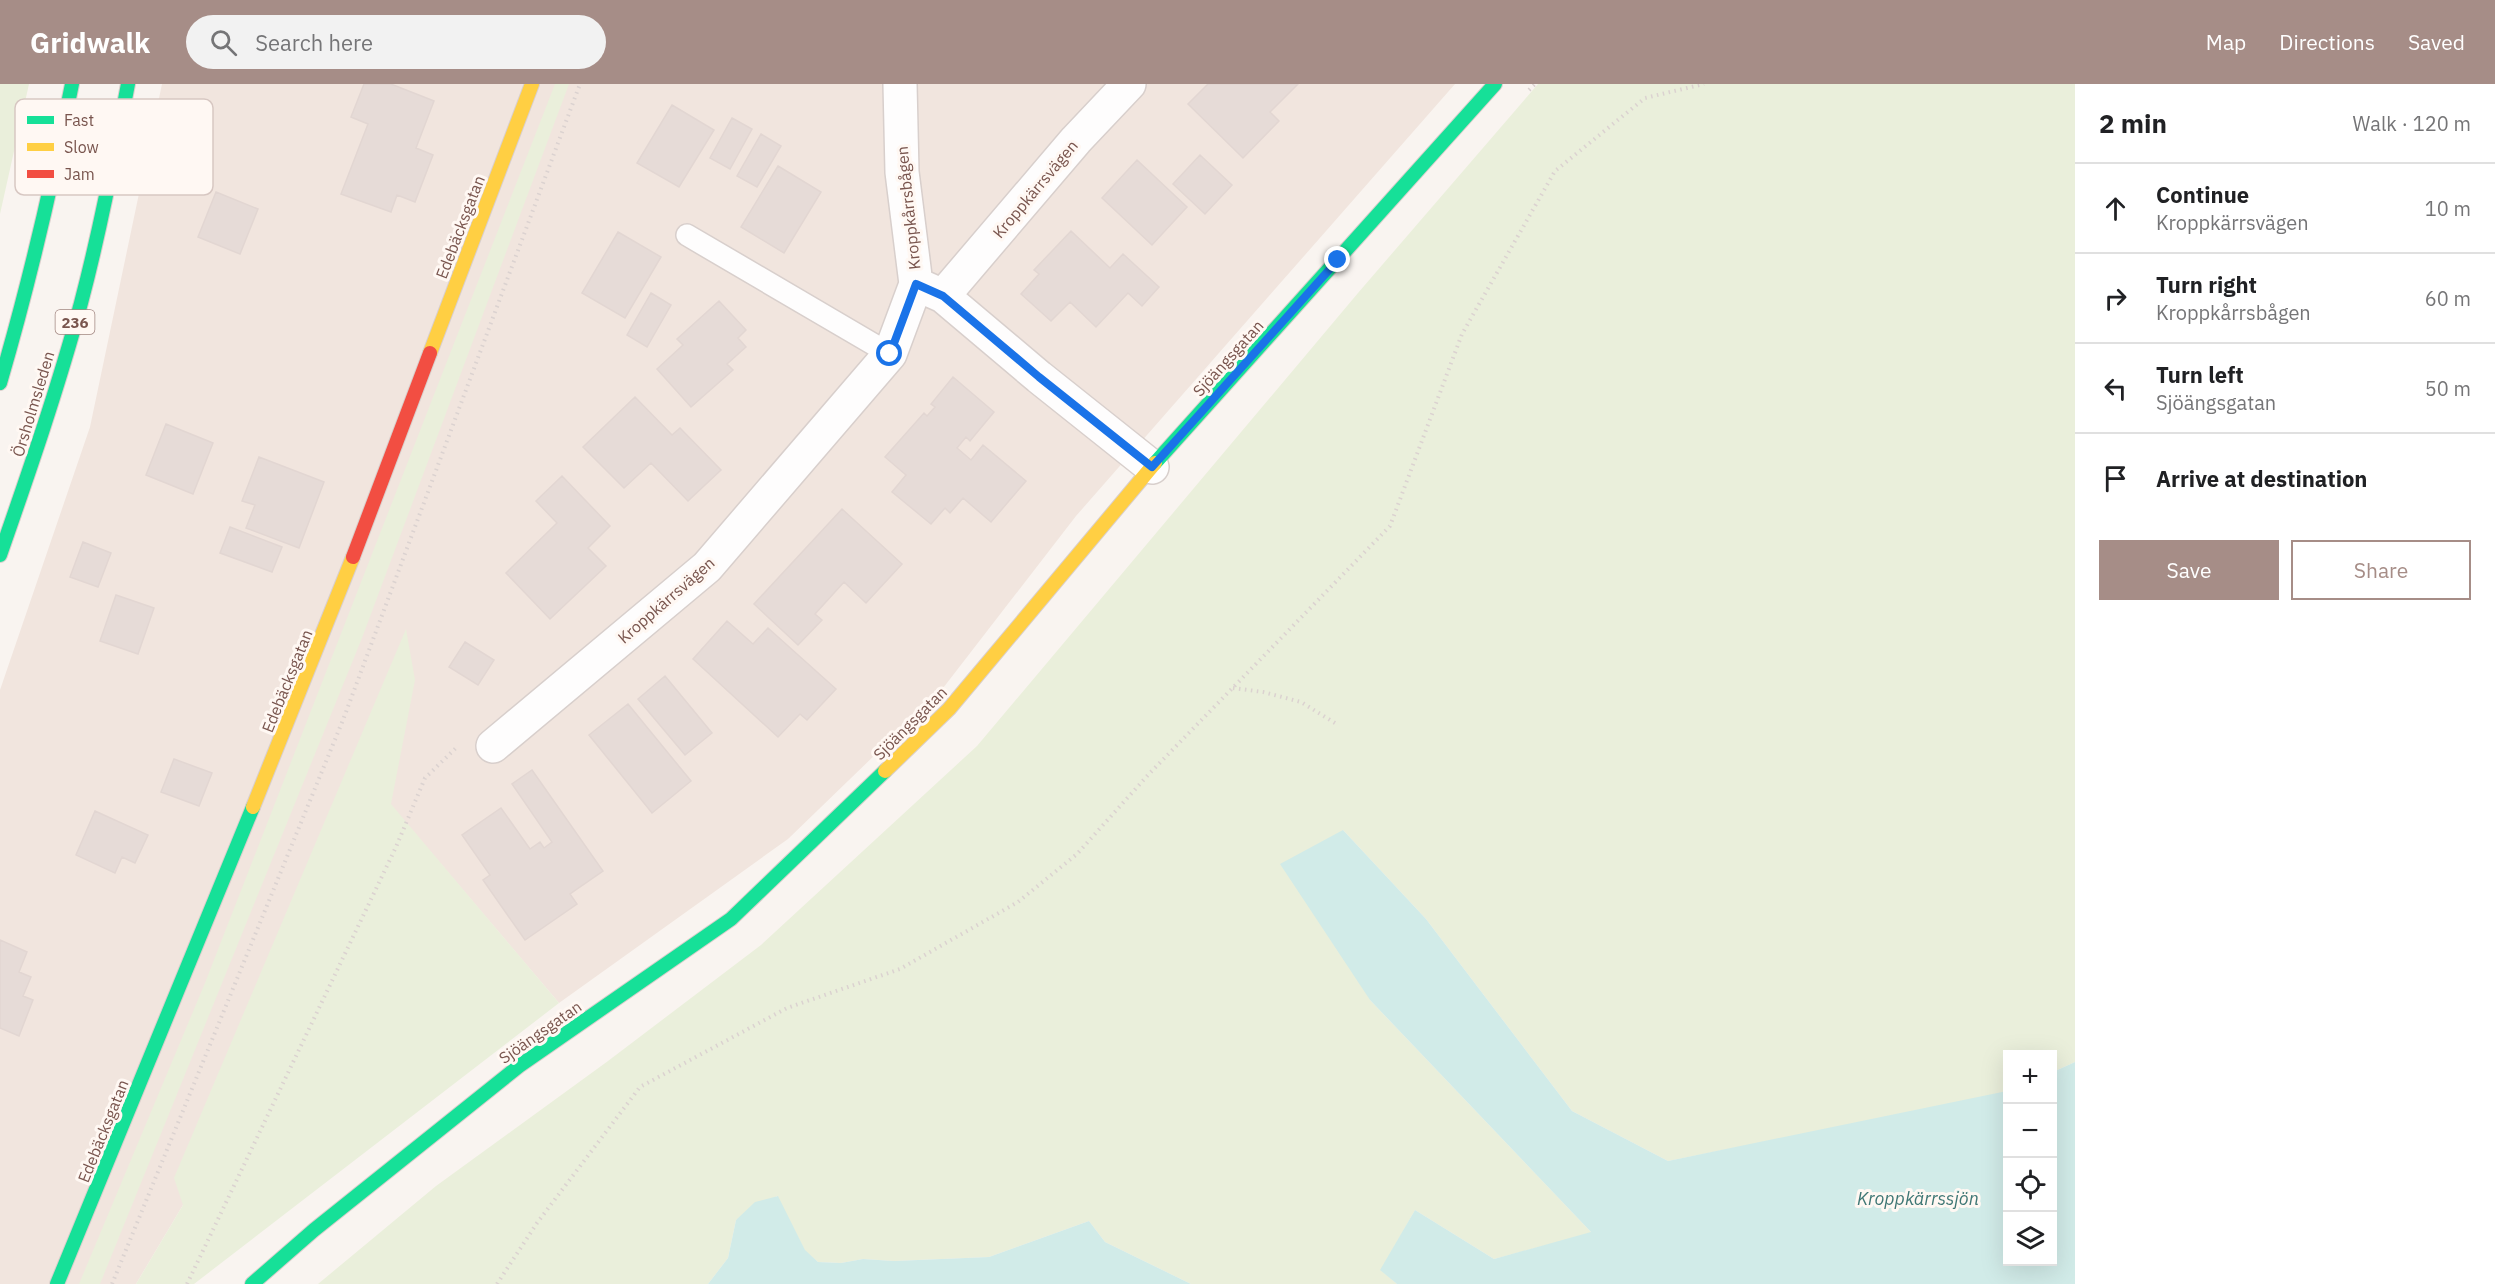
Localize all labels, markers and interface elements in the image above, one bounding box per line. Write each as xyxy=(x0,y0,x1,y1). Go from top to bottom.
search box xyxy=(186,15,606,69)
text: Gridwalk xyxy=(30,24,150,61)
icon: search xyxy=(207,26,240,59)
text: Search here xyxy=(255,28,373,57)
text: Map xyxy=(2206,28,2246,56)
text: Directions xyxy=(2279,28,2375,56)
text: Saved xyxy=(2408,28,2465,56)
legend xyxy=(15,99,213,195)
text: 2 min xyxy=(2099,106,2167,140)
text: Fast xyxy=(64,110,94,130)
text: Walk · 120 m xyxy=(2353,110,2471,137)
street label: Kroppkärrsvägen xyxy=(988,136,1082,242)
text: Slow xyxy=(64,137,99,157)
street label: Kroppkårrsbågen xyxy=(892,145,924,271)
text: Jam xyxy=(64,164,95,184)
street label: Edebäcksgatan xyxy=(431,172,489,282)
text: Continue xyxy=(2156,180,2249,209)
icon: ahead xyxy=(2099,192,2132,225)
text: 10 m xyxy=(2425,195,2471,222)
text: Kroppkärrsvägen xyxy=(2156,209,2309,236)
route end xyxy=(1324,246,1350,272)
text: Turn right xyxy=(2156,270,2257,299)
icon: right xyxy=(2099,282,2132,315)
text: 60 m xyxy=(2425,285,2471,312)
text: Kroppkårrsbågen xyxy=(2156,299,2311,326)
road number: 236 xyxy=(56,310,94,334)
street label: Sjöängsgatan xyxy=(1188,316,1268,400)
route start xyxy=(876,340,902,366)
street label: Örsholmsleden xyxy=(7,349,59,459)
text: Turn left xyxy=(2156,360,2244,389)
icon: left xyxy=(2099,372,2132,405)
text: 50 m xyxy=(2425,375,2471,402)
text: Sjöängsgatan xyxy=(2156,389,2276,416)
icon: arrive xyxy=(2099,462,2132,495)
text: Arrive at destination xyxy=(2156,464,2367,493)
button: Save xyxy=(2099,540,2279,600)
button: Share xyxy=(2291,540,2471,600)
street label: Kroppkärrsvägen xyxy=(613,552,719,648)
street label: Edebäcksgatan xyxy=(257,627,317,735)
street label: Sjöängsgatan xyxy=(869,682,951,764)
street label: Sjöängsgatan xyxy=(495,996,585,1068)
map controls xyxy=(2003,1050,2057,1266)
button: + xyxy=(2003,1050,2057,1104)
street label: Edebäcksgatan xyxy=(73,1077,133,1185)
button: − xyxy=(2003,1104,2057,1158)
button: locate xyxy=(2003,1158,2057,1212)
water label: Kroppkärrssjön xyxy=(1857,1187,1979,1210)
button: layers xyxy=(2003,1212,2057,1266)

